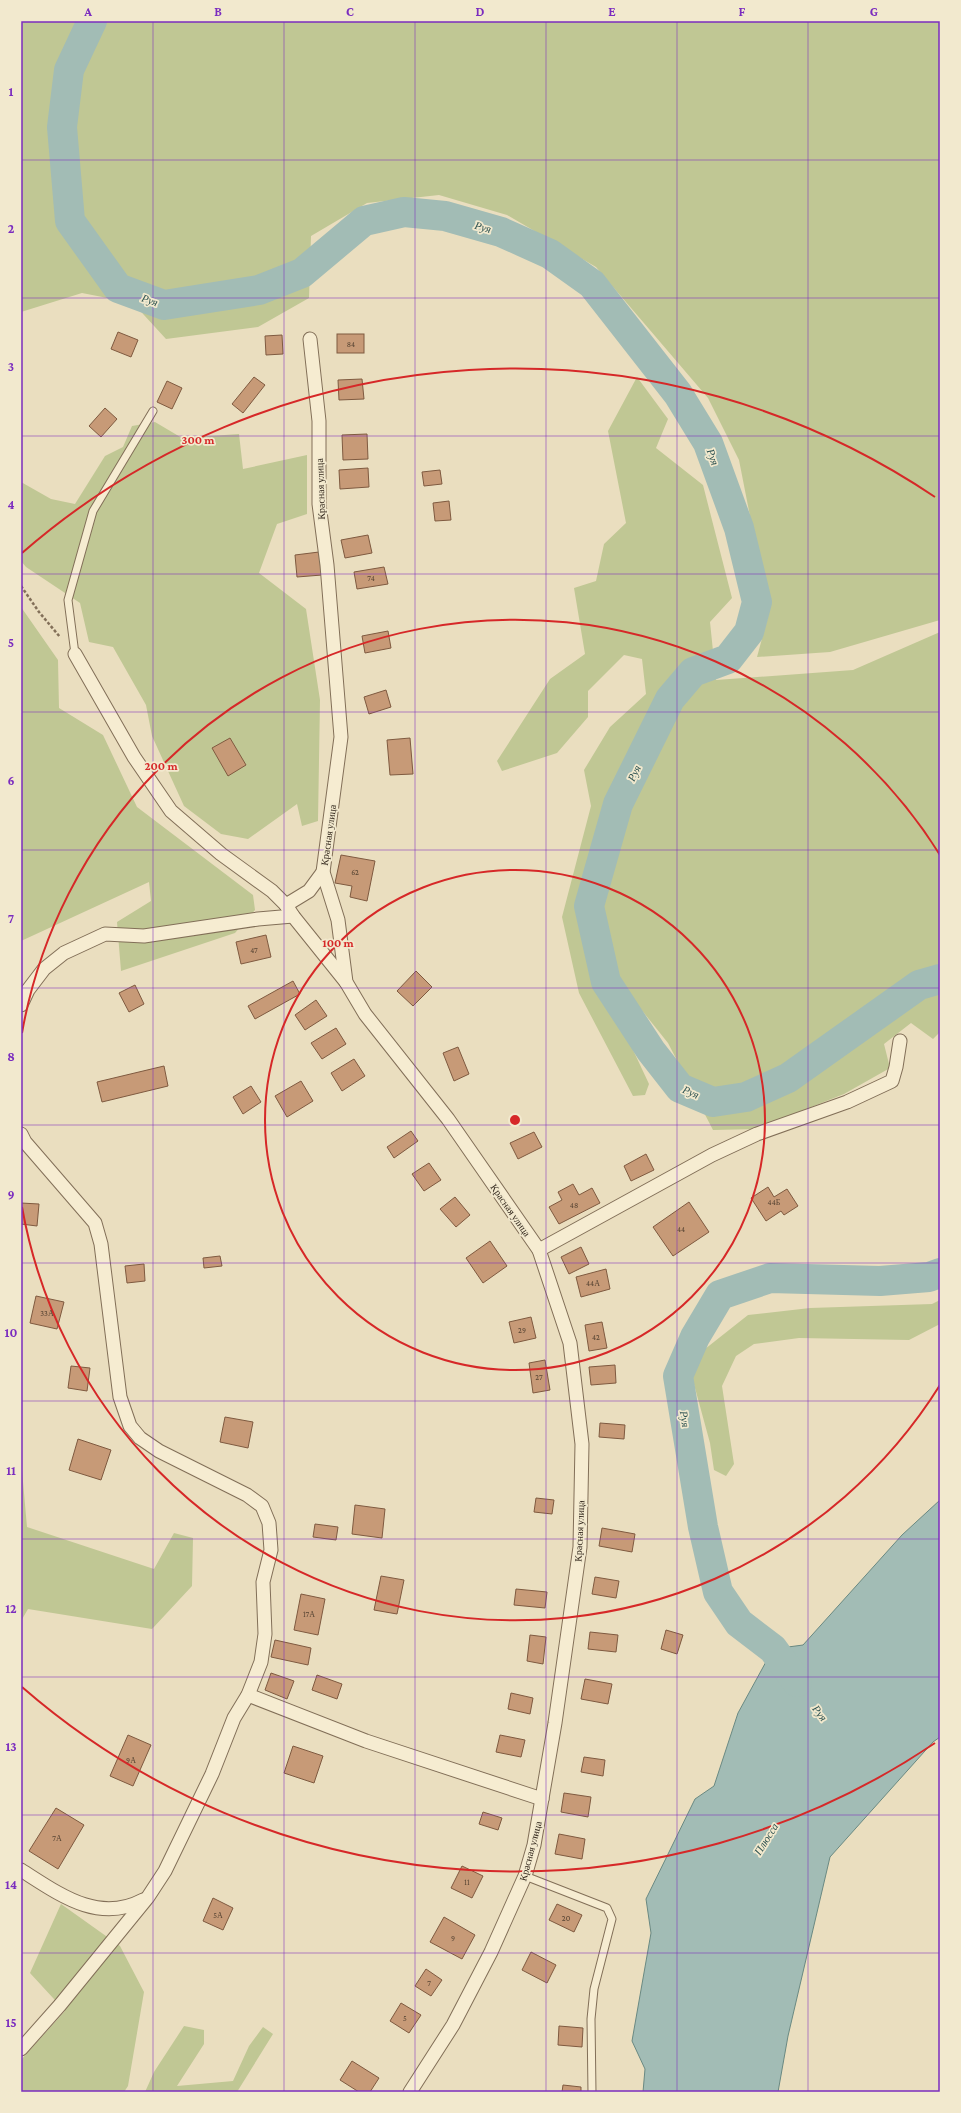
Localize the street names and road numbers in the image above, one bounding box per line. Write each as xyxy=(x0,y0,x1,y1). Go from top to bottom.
street label: Красная улица xyxy=(314,458,327,520)
street label: Красная улица xyxy=(319,803,338,866)
street label: Красная улица xyxy=(488,1182,533,1239)
street label: Красная улица xyxy=(572,1499,587,1562)
street label: Красная улица xyxy=(517,1819,544,1882)

